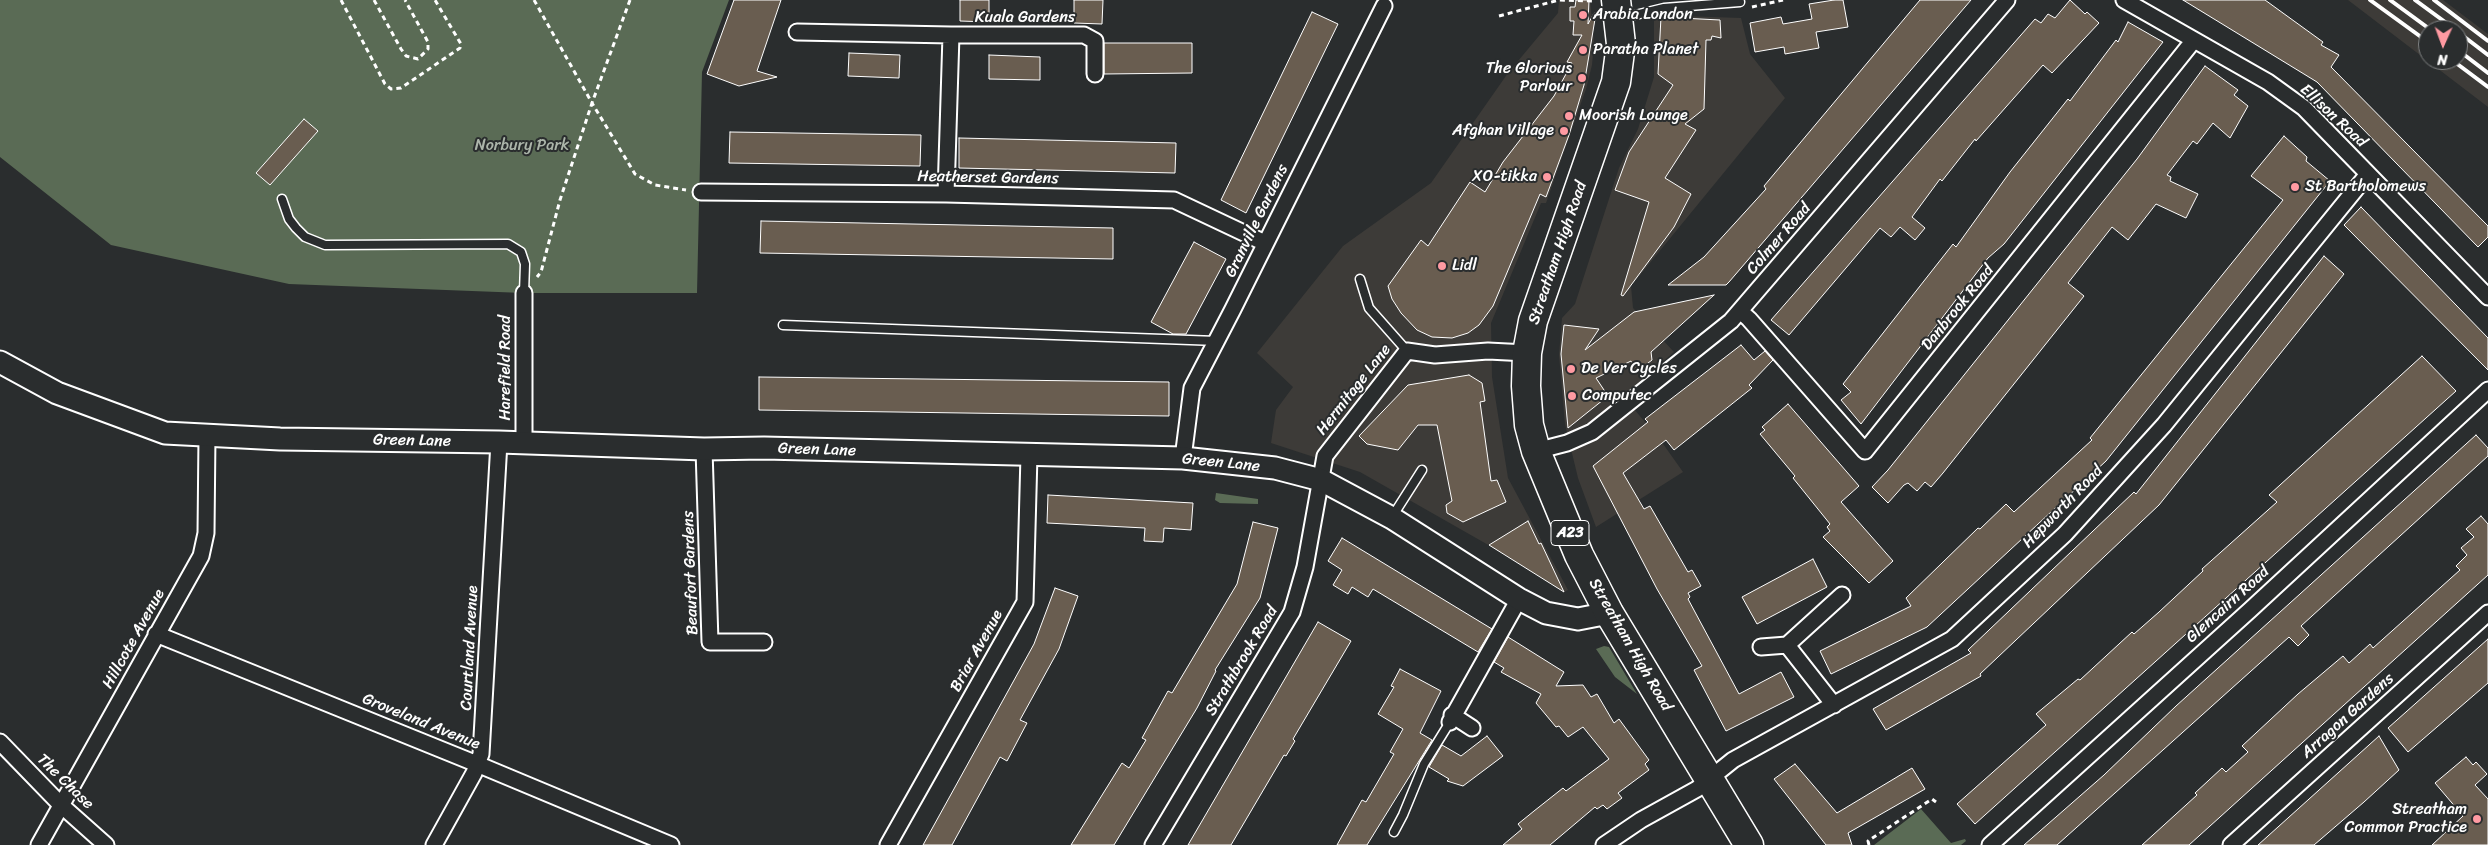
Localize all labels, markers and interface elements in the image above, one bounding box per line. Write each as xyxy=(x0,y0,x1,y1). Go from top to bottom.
place label: Arabia London xyxy=(1593,5,1693,25)
street label: Kuala Gardens xyxy=(975,8,1075,28)
marker: Arabia London xyxy=(1577,9,1589,21)
north arrow xyxy=(2418,20,2468,70)
place label: Paratha Planet xyxy=(1593,40,1699,60)
marker: Paratha Planet xyxy=(1577,44,1589,56)
text: N xyxy=(2437,47,2448,72)
place label: The Glorious Parlour xyxy=(1486,59,1572,97)
marker: The Glorious Parlour xyxy=(1576,72,1588,84)
street label: Ellison Road xyxy=(2296,80,2370,152)
place label: Moorish Lounge xyxy=(1579,106,1688,126)
marker: Moorish Lounge xyxy=(1563,110,1575,122)
place label: Afghan Village xyxy=(1452,121,1554,141)
marker: Afghan Village xyxy=(1558,125,1570,137)
park label: Norbury Park xyxy=(475,136,569,156)
street label: Granville Gardens xyxy=(1221,161,1293,281)
street label: Heatherset Gardens xyxy=(917,167,1059,189)
place label: XO-tikka xyxy=(1472,167,1537,187)
marker: XO-tikka xyxy=(1541,171,1553,183)
place label: St Bartholomews xyxy=(2305,177,2426,197)
street label: Streatham High Road xyxy=(1525,179,1591,327)
marker: St Bartholomews xyxy=(2289,181,2301,193)
street label: Colmer Road xyxy=(1743,199,1815,279)
place label: Lidl xyxy=(1452,256,1477,276)
marker: Lidl xyxy=(1436,260,1448,272)
street label: Danbrook Road xyxy=(1918,261,1998,355)
street label: Harefield Road xyxy=(496,315,516,421)
street label: Hermitage Lane xyxy=(1313,341,1395,439)
place label: De Ver Cycles xyxy=(1581,359,1677,379)
marker: De Ver Cycles xyxy=(1565,363,1577,375)
place label: Computec xyxy=(1582,386,1652,406)
marker: Computec xyxy=(1566,390,1578,402)
street label: Green Lane xyxy=(373,431,451,451)
street label: Green Lane xyxy=(778,439,856,461)
street label: Green Lane xyxy=(1181,449,1261,477)
street label: Hepworth Road xyxy=(2019,462,2107,552)
street label: Beaufort Gardens xyxy=(679,510,703,636)
road number: A23 xyxy=(1551,520,1589,546)
street label: Glencairn Road xyxy=(2182,563,2274,647)
street label: Streatham High Road xyxy=(1584,575,1676,715)
street label: Courtland Avenue xyxy=(457,585,483,711)
street label: Hillcote Avenue xyxy=(99,586,169,692)
street label: Strathbrook Road xyxy=(1202,603,1282,719)
street label: Briar Avenue xyxy=(947,607,1007,695)
street label: Arragon Gardens xyxy=(2298,669,2398,763)
street label: Groveland Avenue xyxy=(359,690,483,754)
street label: The Chase xyxy=(33,750,97,814)
place label: Streatham Common Practice xyxy=(2344,800,2467,838)
marker: Streatham Common Practice xyxy=(2471,813,2483,825)

